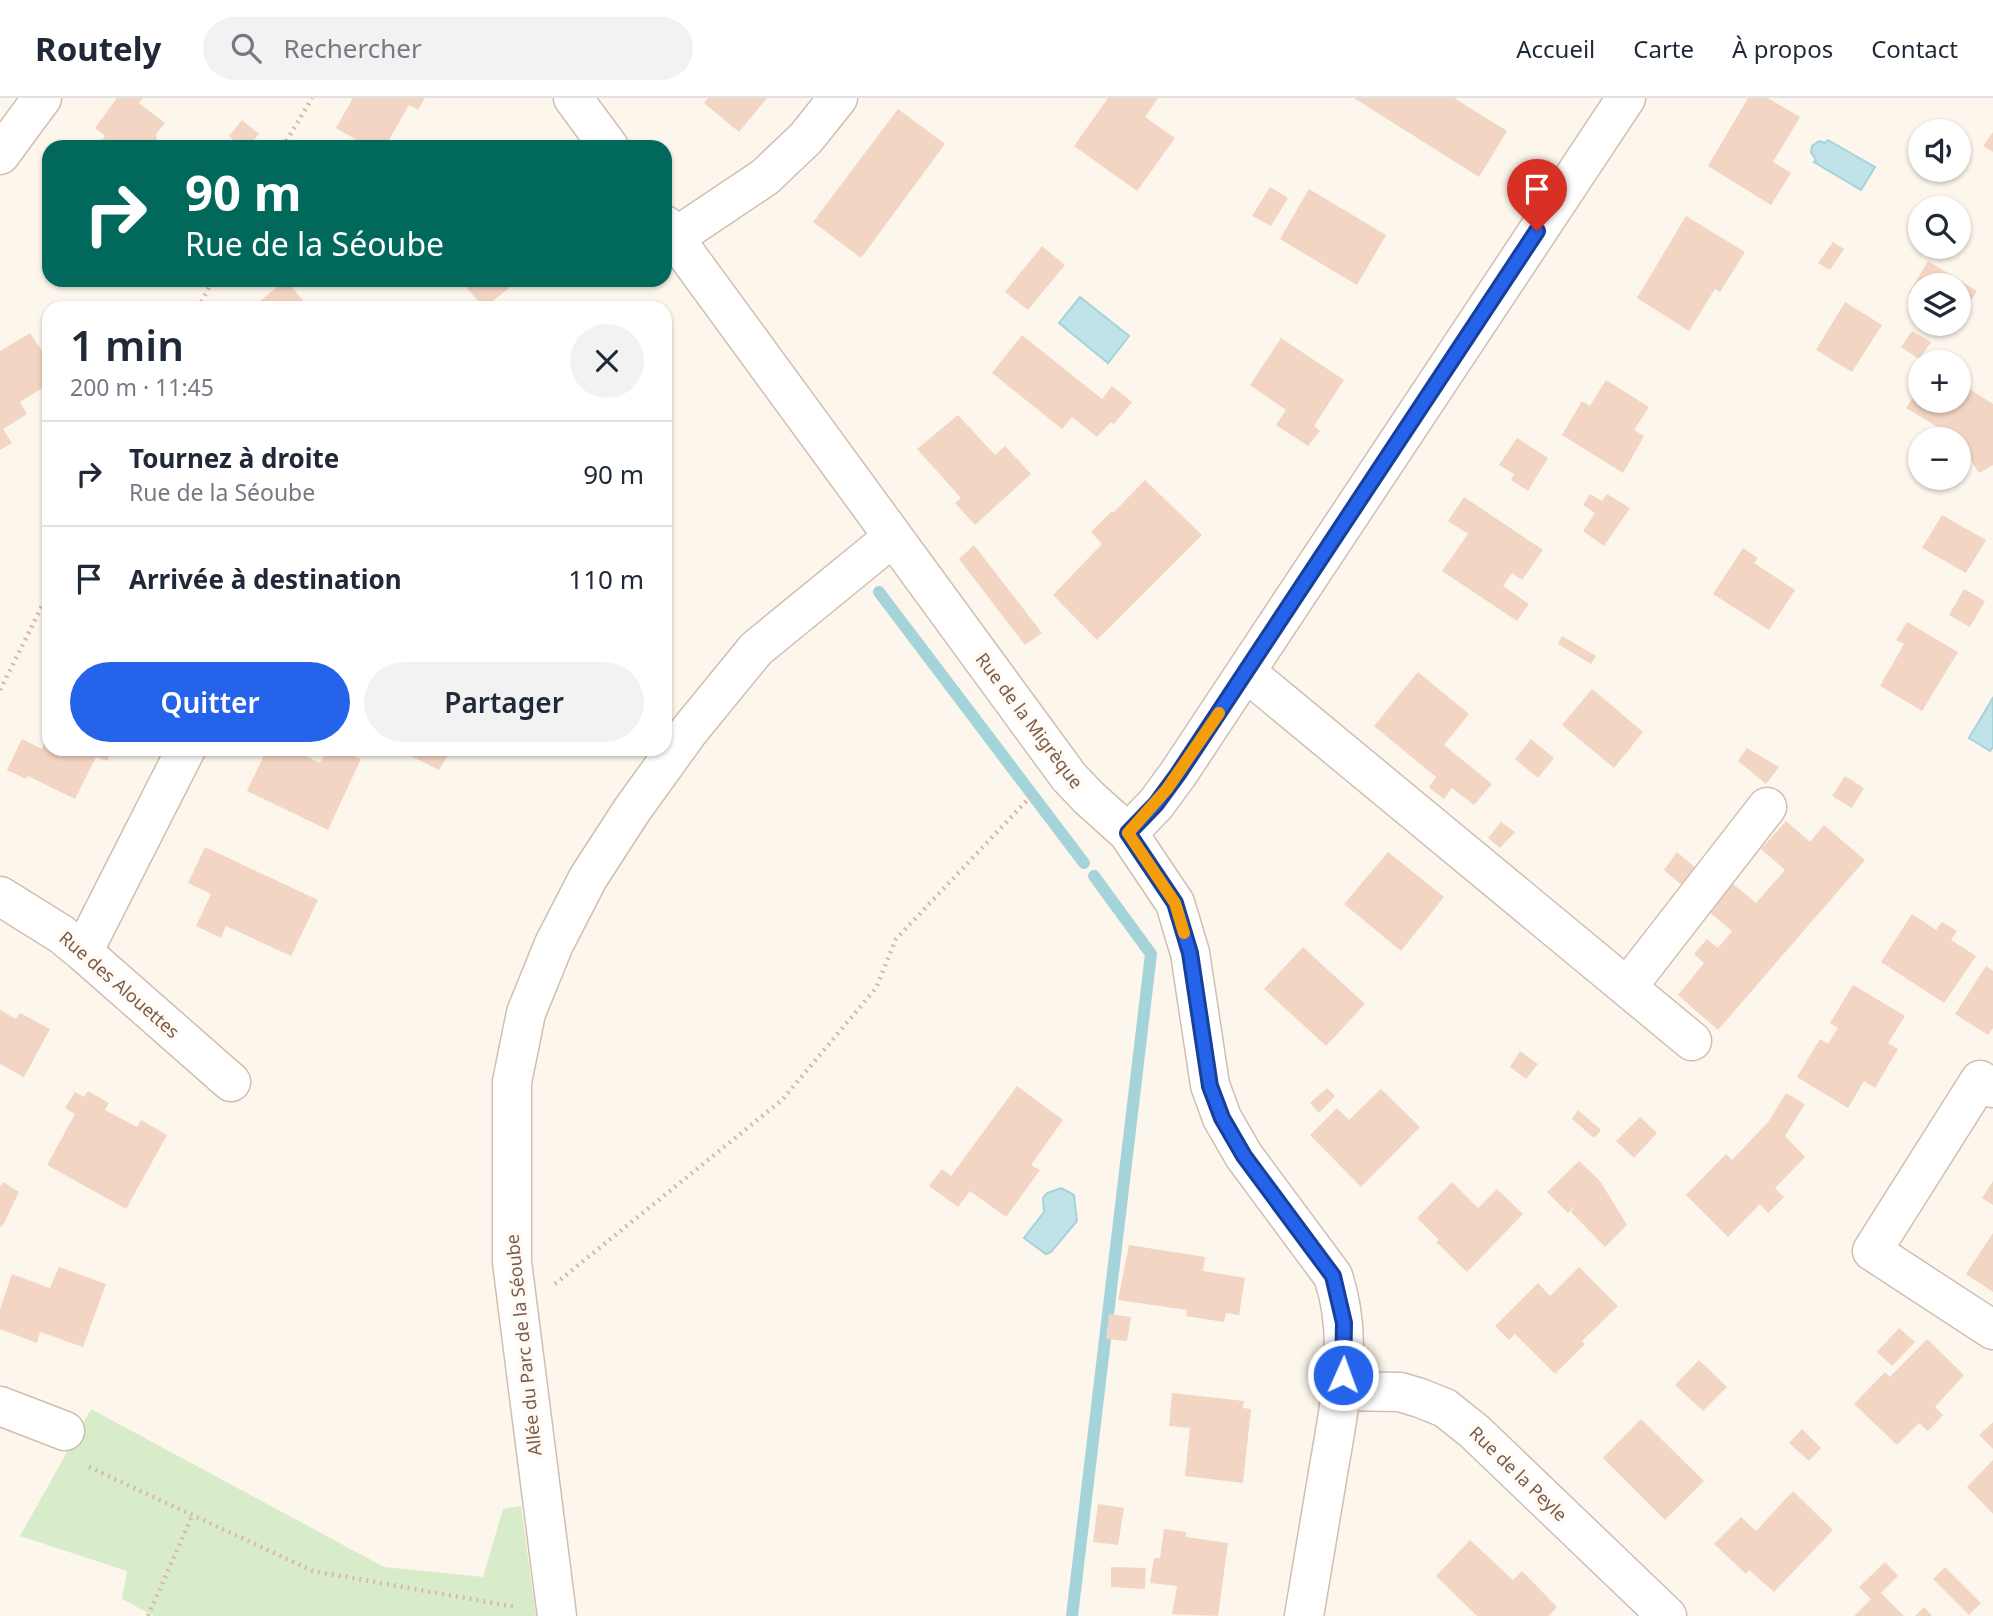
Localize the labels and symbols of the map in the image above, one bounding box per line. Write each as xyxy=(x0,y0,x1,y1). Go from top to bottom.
pin xyxy=(1507,159,1567,231)
street label: Rue de la Migrèque xyxy=(971,648,1089,793)
street label: Rue des Alouettes xyxy=(55,925,185,1043)
street label: Allée du Parc de la Séoube xyxy=(499,1233,547,1457)
position arrow xyxy=(1306,1338,1380,1412)
street label: Rue de la Peyle xyxy=(1465,1420,1573,1526)

